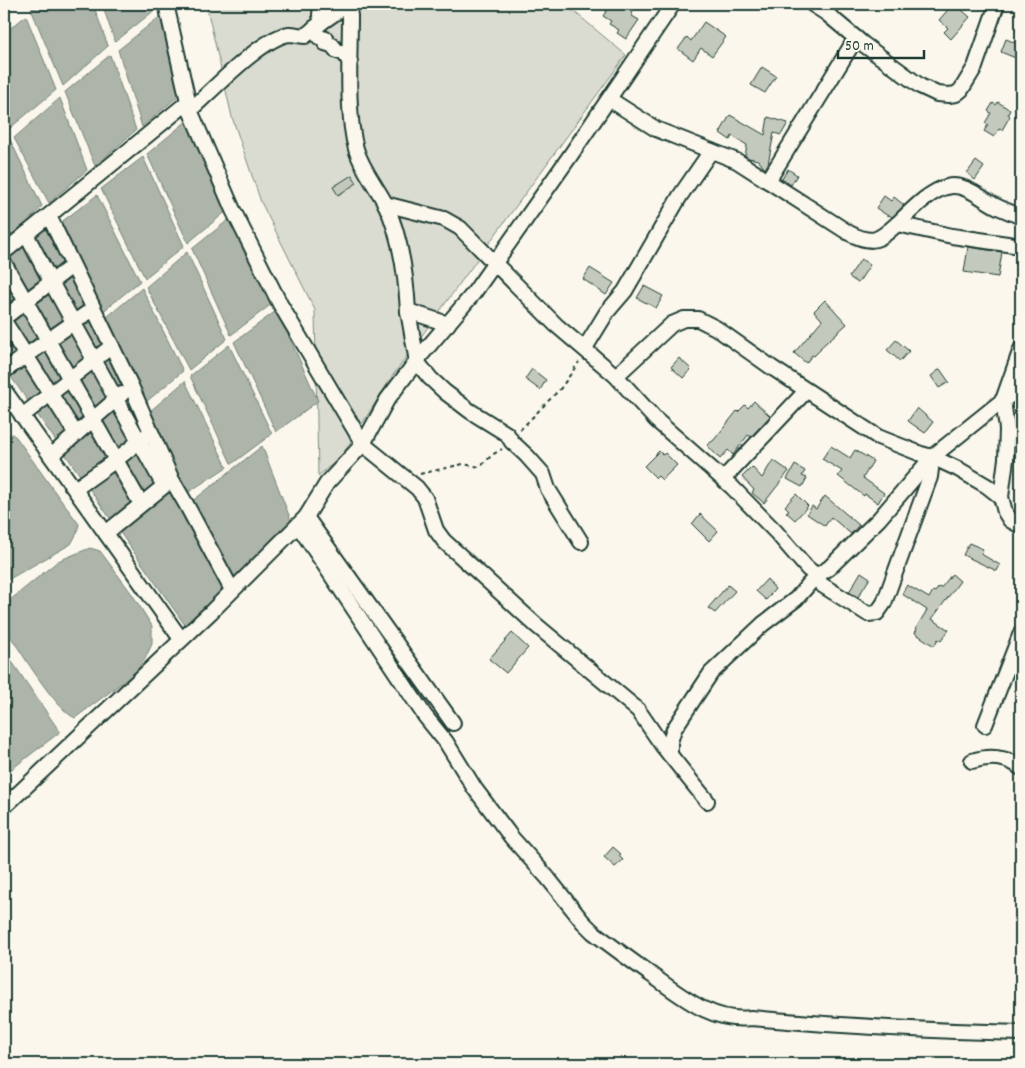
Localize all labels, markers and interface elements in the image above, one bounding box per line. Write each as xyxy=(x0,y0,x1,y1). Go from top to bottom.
scale bar xyxy=(838,28,924,60)
text: 50 m xyxy=(845,36,874,58)

